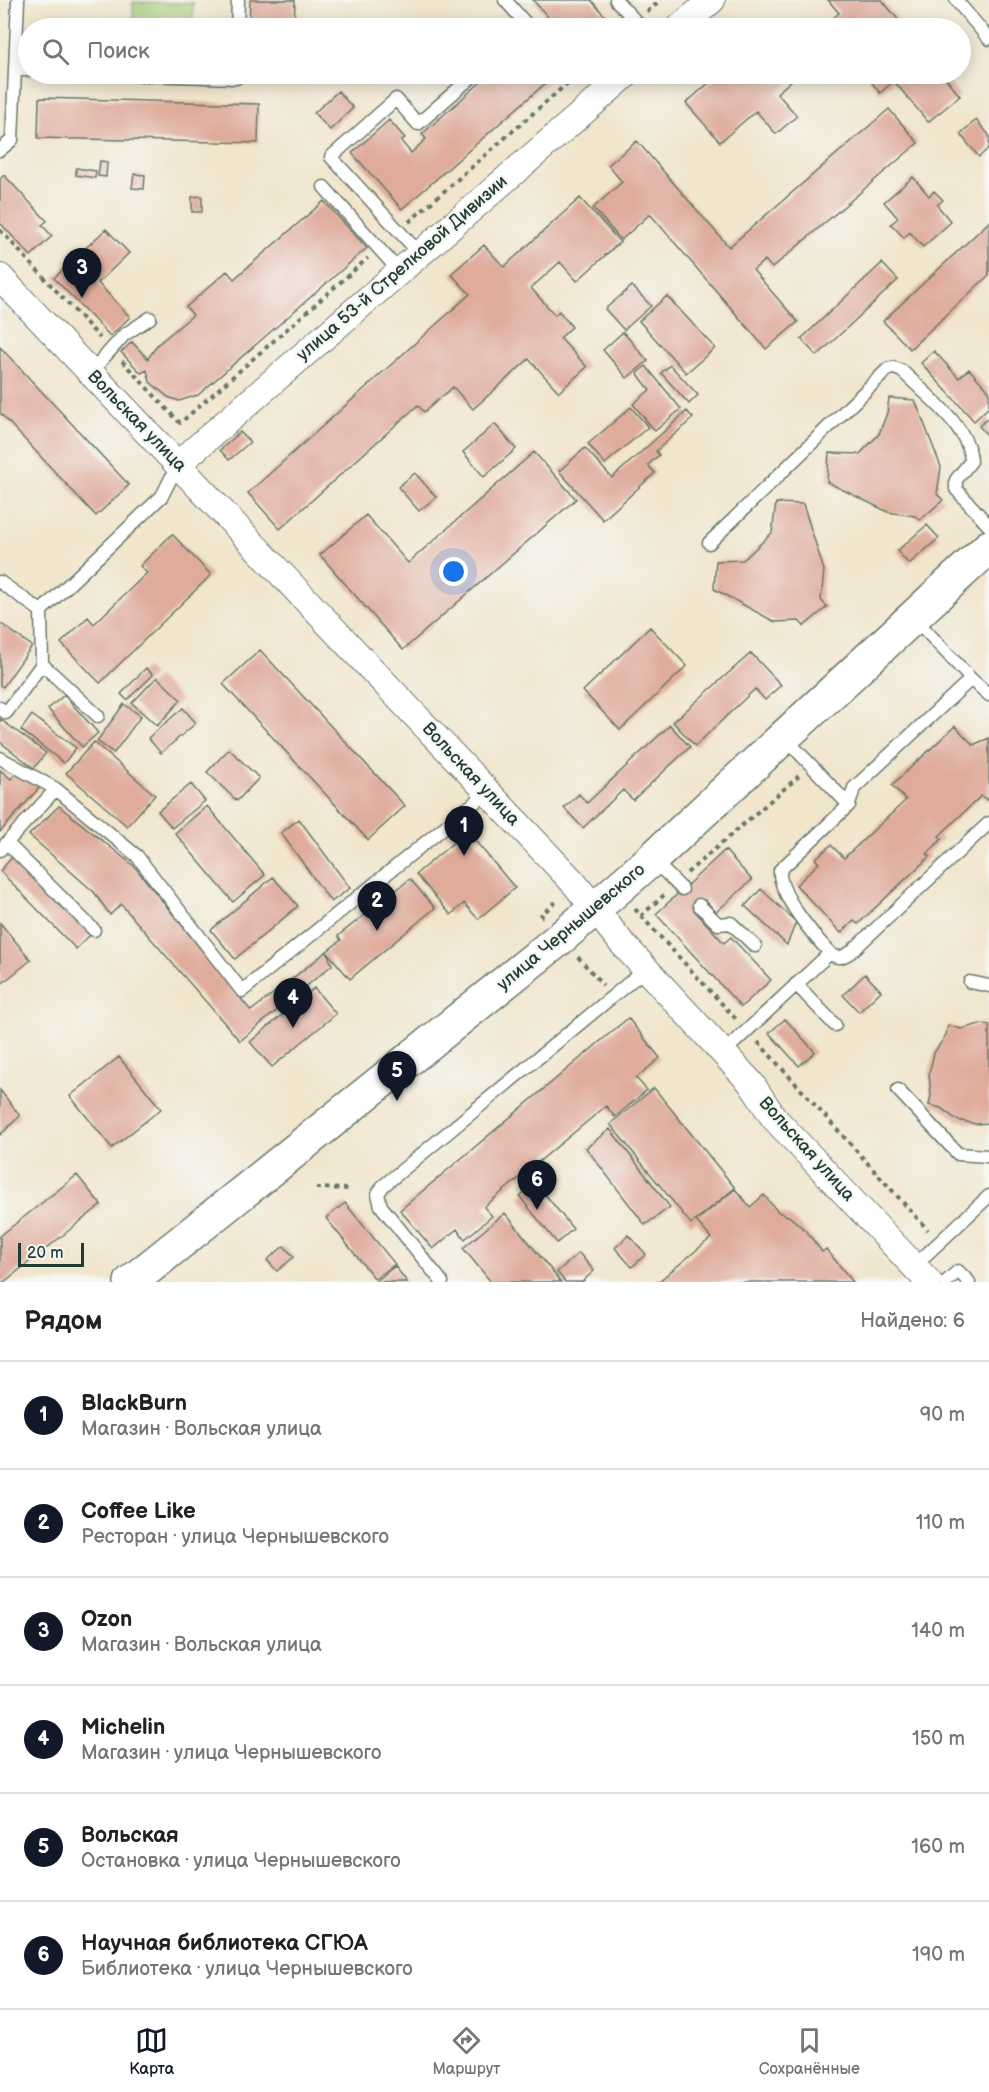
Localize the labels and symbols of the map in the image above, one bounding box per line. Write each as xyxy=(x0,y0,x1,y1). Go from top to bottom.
street label: улица 53-й Стрелковой Дивизии xyxy=(292,171,512,365)
pin: 3 xyxy=(62,248,101,298)
street label: Вольская улица xyxy=(83,366,191,476)
your location xyxy=(439,557,468,586)
street label: Вольская улица xyxy=(418,718,524,830)
pin: 1 xyxy=(444,806,484,856)
street label: улица Чернышевского xyxy=(493,859,649,995)
pin: 2 xyxy=(358,882,397,931)
pin: 4 xyxy=(274,978,312,1028)
pin: 5 xyxy=(378,1052,416,1101)
street label: Вольская улица xyxy=(755,1092,860,1206)
pin: 6 xyxy=(518,1160,556,1210)
scale bar xyxy=(18,1240,84,1268)

